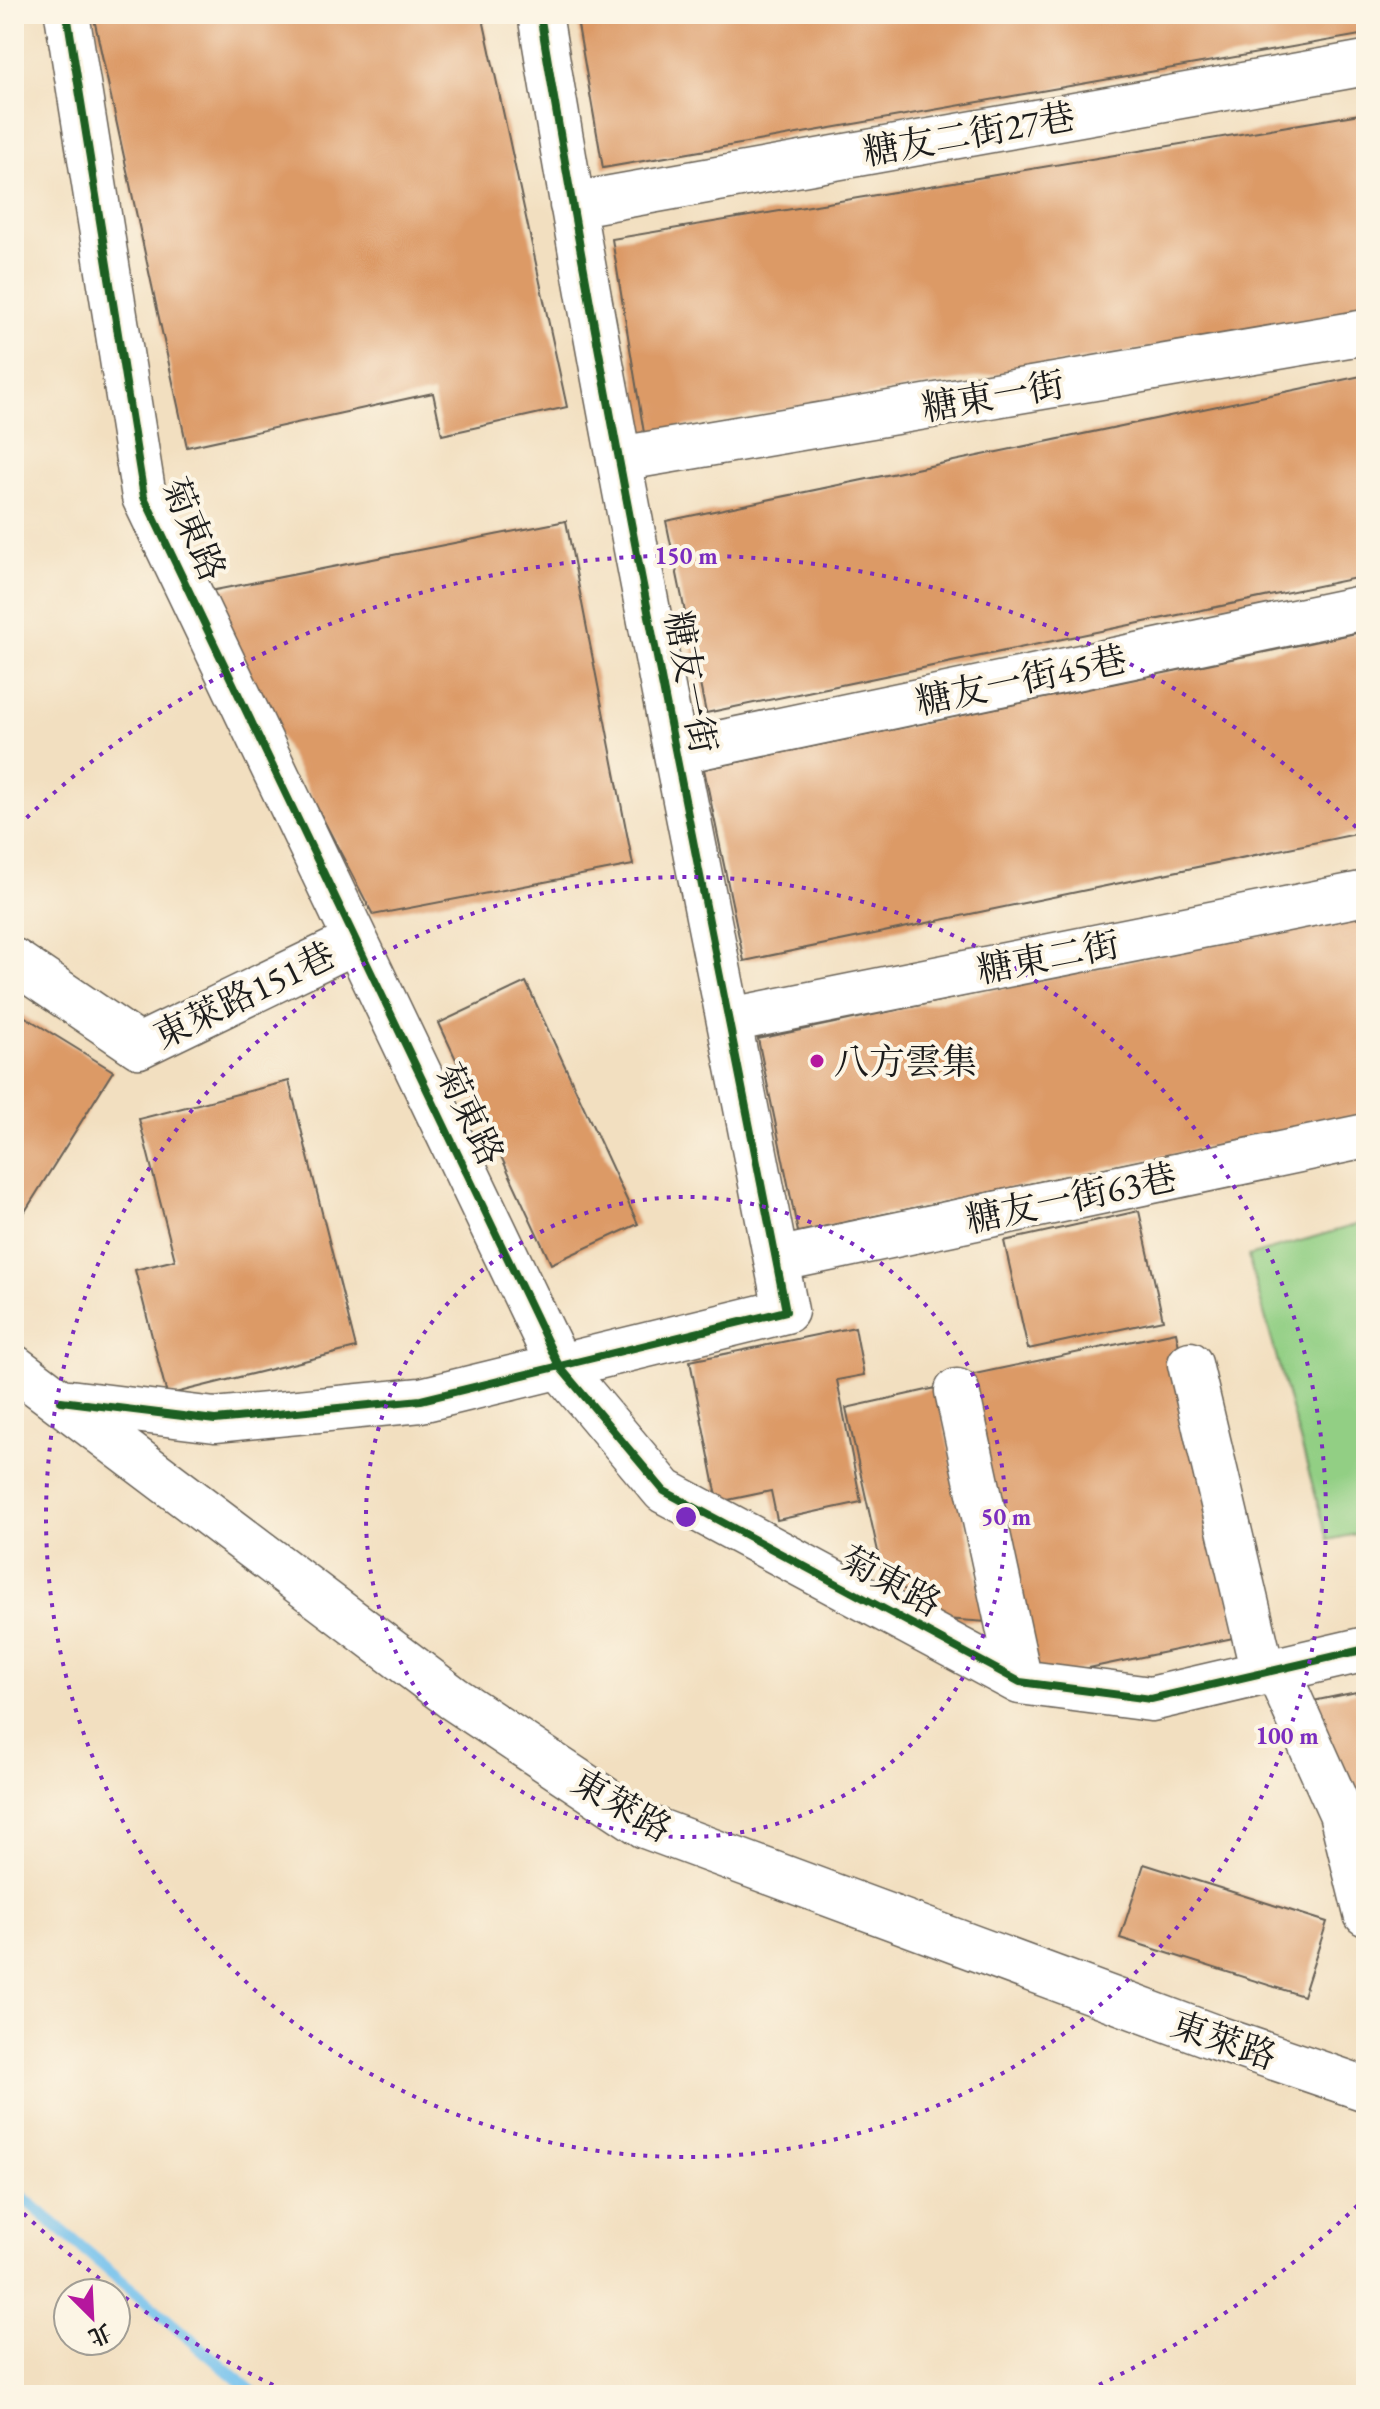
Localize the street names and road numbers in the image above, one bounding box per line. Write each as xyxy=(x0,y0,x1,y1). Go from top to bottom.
street label: 糖友二街27巷 xyxy=(859,92,1079,176)
street label: 糖東一街 xyxy=(918,360,1068,432)
street label: 菊東路 xyxy=(151,470,237,588)
street label: 糖友一街 xyxy=(654,607,728,757)
street label: 糖友一街45巷 xyxy=(911,635,1131,725)
street label: 糖東二街 xyxy=(973,920,1123,994)
street label: 東萊路151巷 xyxy=(146,931,342,1059)
street label: 菊東路 xyxy=(425,1055,515,1173)
street label: 糖友一街63巷 xyxy=(961,1153,1181,1243)
street label: 菊東路 xyxy=(832,1535,950,1627)
street label: 東萊路 xyxy=(563,1758,681,1852)
street label: 東萊路 xyxy=(1165,2000,1283,2080)

